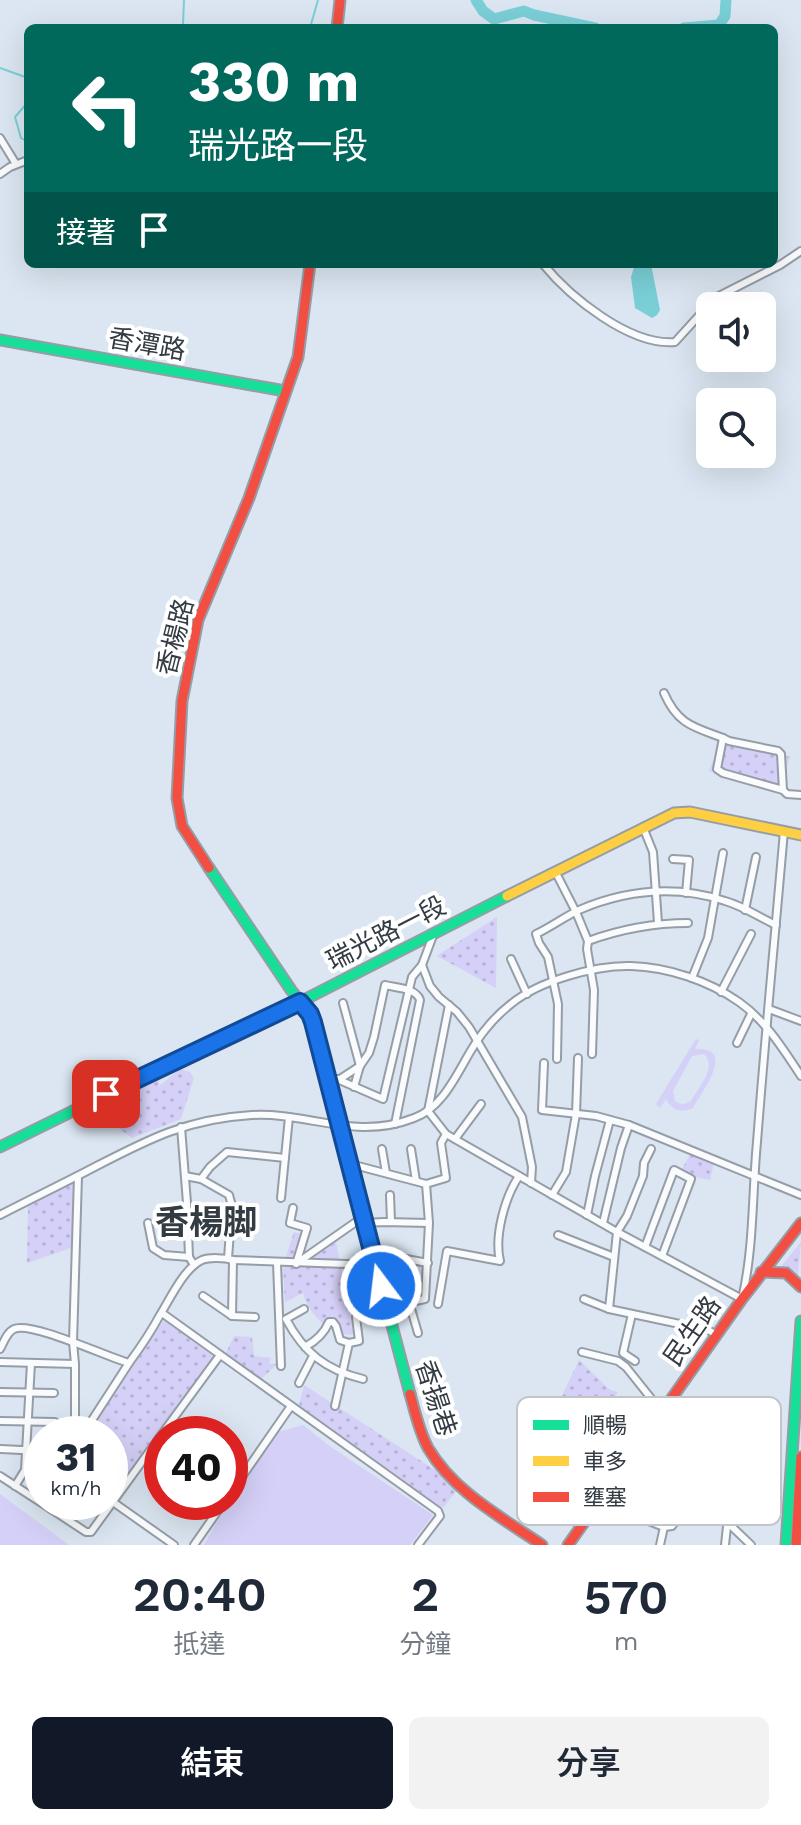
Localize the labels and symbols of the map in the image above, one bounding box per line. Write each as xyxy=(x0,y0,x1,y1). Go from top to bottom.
street label: 香潭路 xyxy=(106,322,188,366)
street label: 香楊路 xyxy=(151,596,199,678)
street label: 瑞光路一段 xyxy=(321,890,451,976)
pin xyxy=(72,1060,140,1128)
district label: 香楊脚 xyxy=(155,1202,257,1242)
position arrow xyxy=(339,1244,423,1328)
street label: 民生路 xyxy=(657,1290,727,1372)
street label: 香揚巷 xyxy=(410,1356,462,1440)
legend xyxy=(517,1397,781,1525)
text: 順暢 xyxy=(583,1413,627,1438)
speed limit sign: 40 xyxy=(144,1416,248,1520)
text: 車多 xyxy=(583,1449,627,1474)
text: 壅塞 xyxy=(583,1485,627,1510)

